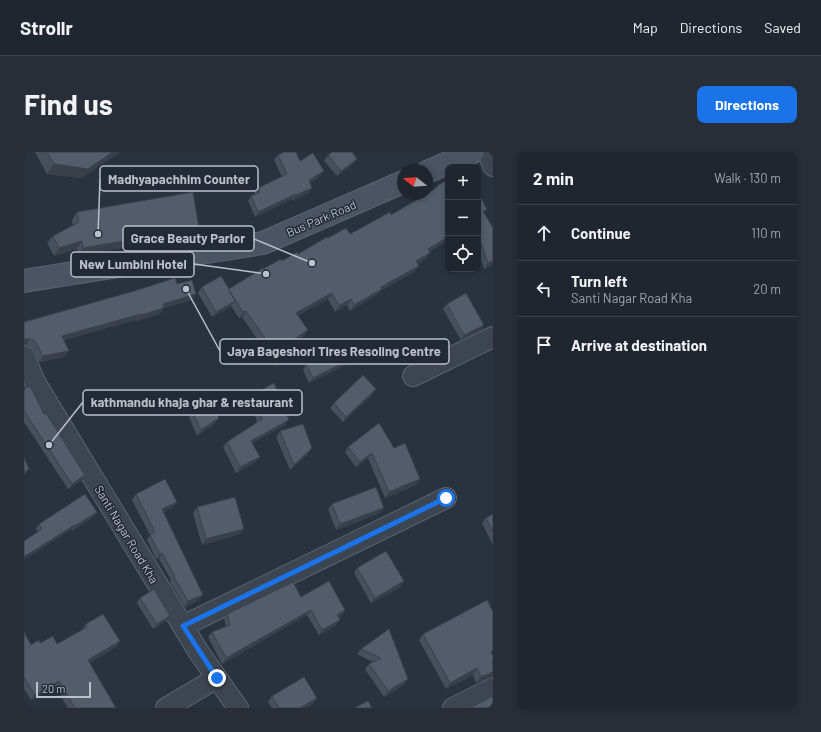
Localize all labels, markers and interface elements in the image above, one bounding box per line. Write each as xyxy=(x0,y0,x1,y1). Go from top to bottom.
text: Strollr xyxy=(20,16,73,39)
text: Map xyxy=(633,19,658,36)
text: Directions xyxy=(680,19,742,36)
text: Saved xyxy=(764,19,801,36)
button: Directions xyxy=(697,86,797,123)
text: Find us xyxy=(24,87,113,121)
north arrow xyxy=(397,164,433,200)
map controls xyxy=(445,164,481,272)
button: + xyxy=(445,164,481,200)
callout: Madhyapachhim Counter xyxy=(100,166,258,191)
text: 2 min xyxy=(533,168,574,188)
text: Walk · 130 m xyxy=(714,170,781,186)
text: Madhyapachhim Counter xyxy=(108,171,250,187)
street label: Bus Park Road xyxy=(284,197,358,239)
button: − xyxy=(445,200,481,236)
icon: ahead xyxy=(533,222,555,244)
text: Continue xyxy=(571,224,631,242)
text: 110 m xyxy=(751,225,781,241)
callout: Grace Beauty Parlor xyxy=(123,226,254,251)
text: Grace Beauty Parlor xyxy=(131,230,245,246)
button: locate xyxy=(445,236,481,272)
callout: New Lumbini Hotel xyxy=(71,252,194,277)
text: New Lumbini Hotel xyxy=(79,256,187,272)
text: Turn left xyxy=(571,272,627,290)
icon: left xyxy=(533,278,555,300)
text: 20 m xyxy=(753,281,781,297)
text: Santi Nagar Road Kha xyxy=(571,290,692,306)
icon: arrive xyxy=(533,334,555,356)
text: Arrive at destination xyxy=(571,336,707,354)
callout: Jaya Bageshori Tires Resoling Centre xyxy=(220,339,449,364)
text: Jaya Bageshori Tires Resoling Centre xyxy=(227,343,441,359)
callout: kathmandu khaja ghar & restaurant xyxy=(83,390,302,415)
text: kathmandu khaja ghar & restaurant xyxy=(91,394,293,410)
street label: Santi Nagar Road Kha xyxy=(92,482,162,586)
route start xyxy=(437,489,455,507)
route end xyxy=(208,669,226,687)
scale bar xyxy=(36,680,91,699)
text: 20 m xyxy=(42,682,65,695)

